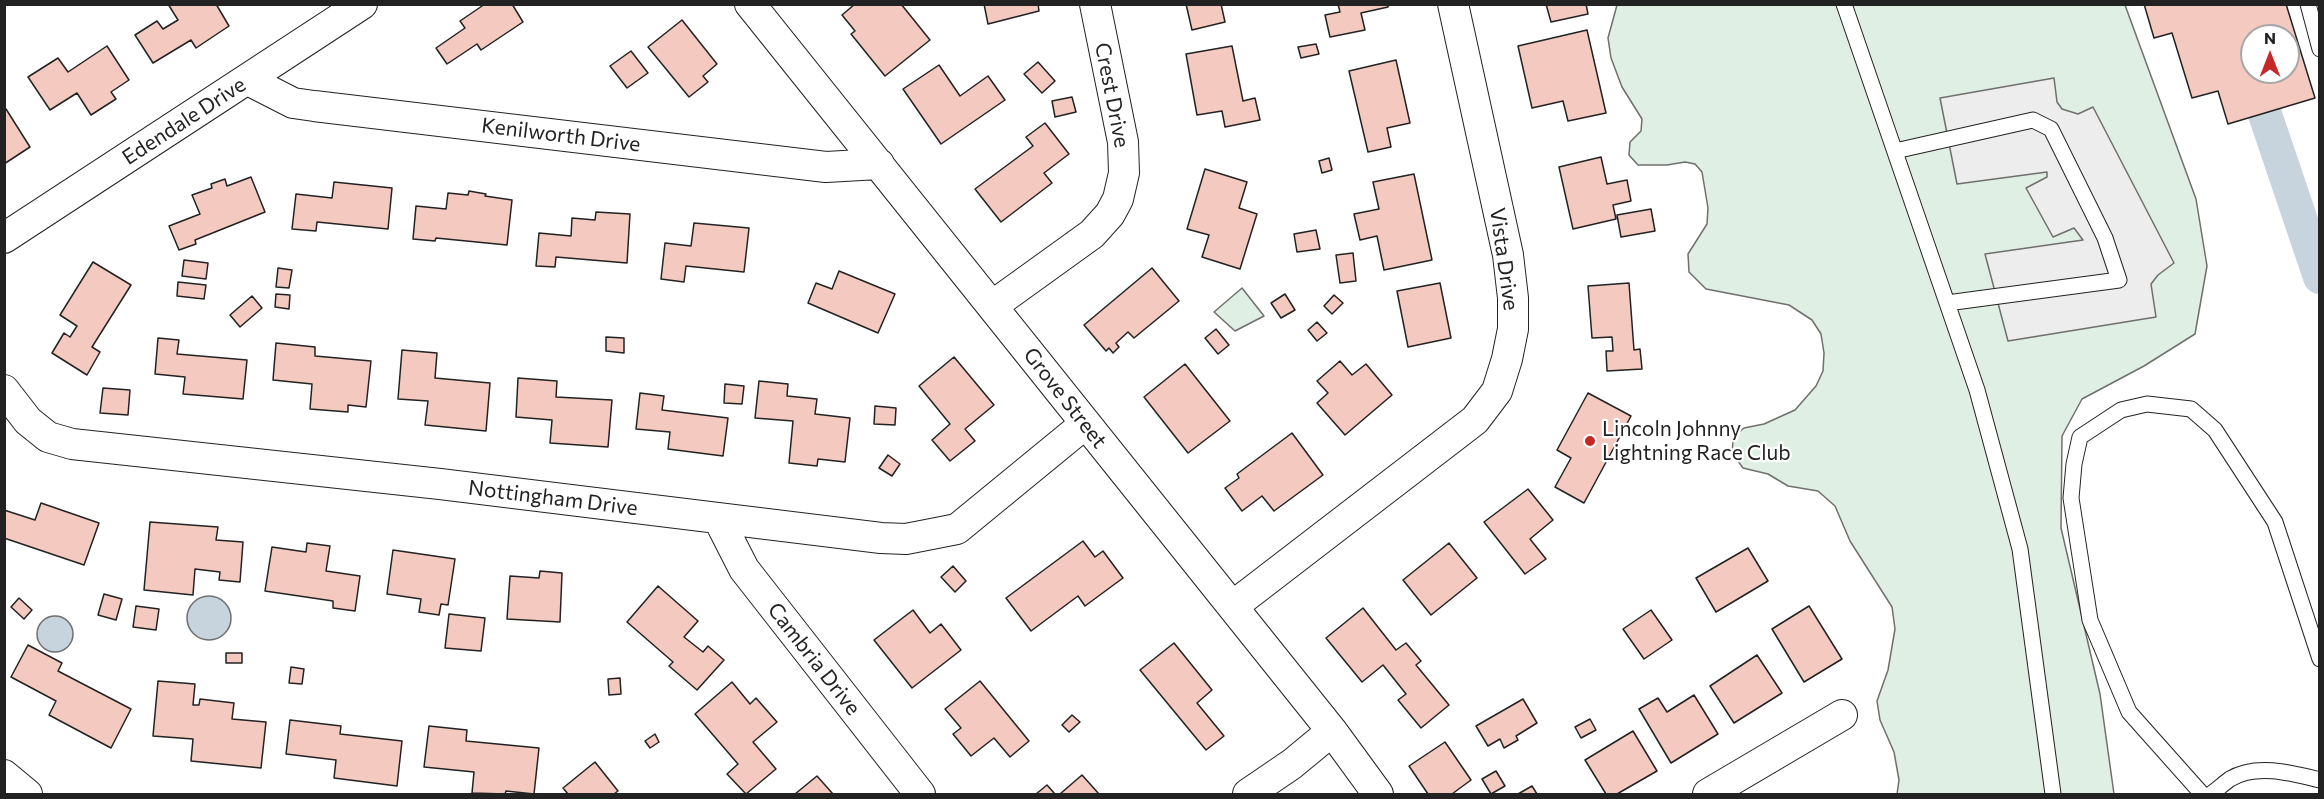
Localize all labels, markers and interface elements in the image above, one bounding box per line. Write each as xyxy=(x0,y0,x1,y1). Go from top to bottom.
north arrow xyxy=(2240,24,2300,84)
text: N xyxy=(2264,28,2276,47)
street label: Crest Drive xyxy=(1089,40,1135,150)
street label: Edendale Drive xyxy=(118,72,250,170)
street label: Kenilworth Drive xyxy=(480,113,642,157)
street label: Vista Drive xyxy=(1484,206,1524,312)
street label: Grove Street xyxy=(1018,343,1112,453)
place label: Lincoln Johnny Lightning Race Club xyxy=(1602,416,1791,466)
marker: Lincoln Johnny Lightning Race Club xyxy=(1583,434,1597,448)
street label: Nottingham Drive xyxy=(467,475,639,521)
street label: Cambria Drive xyxy=(762,598,866,720)

